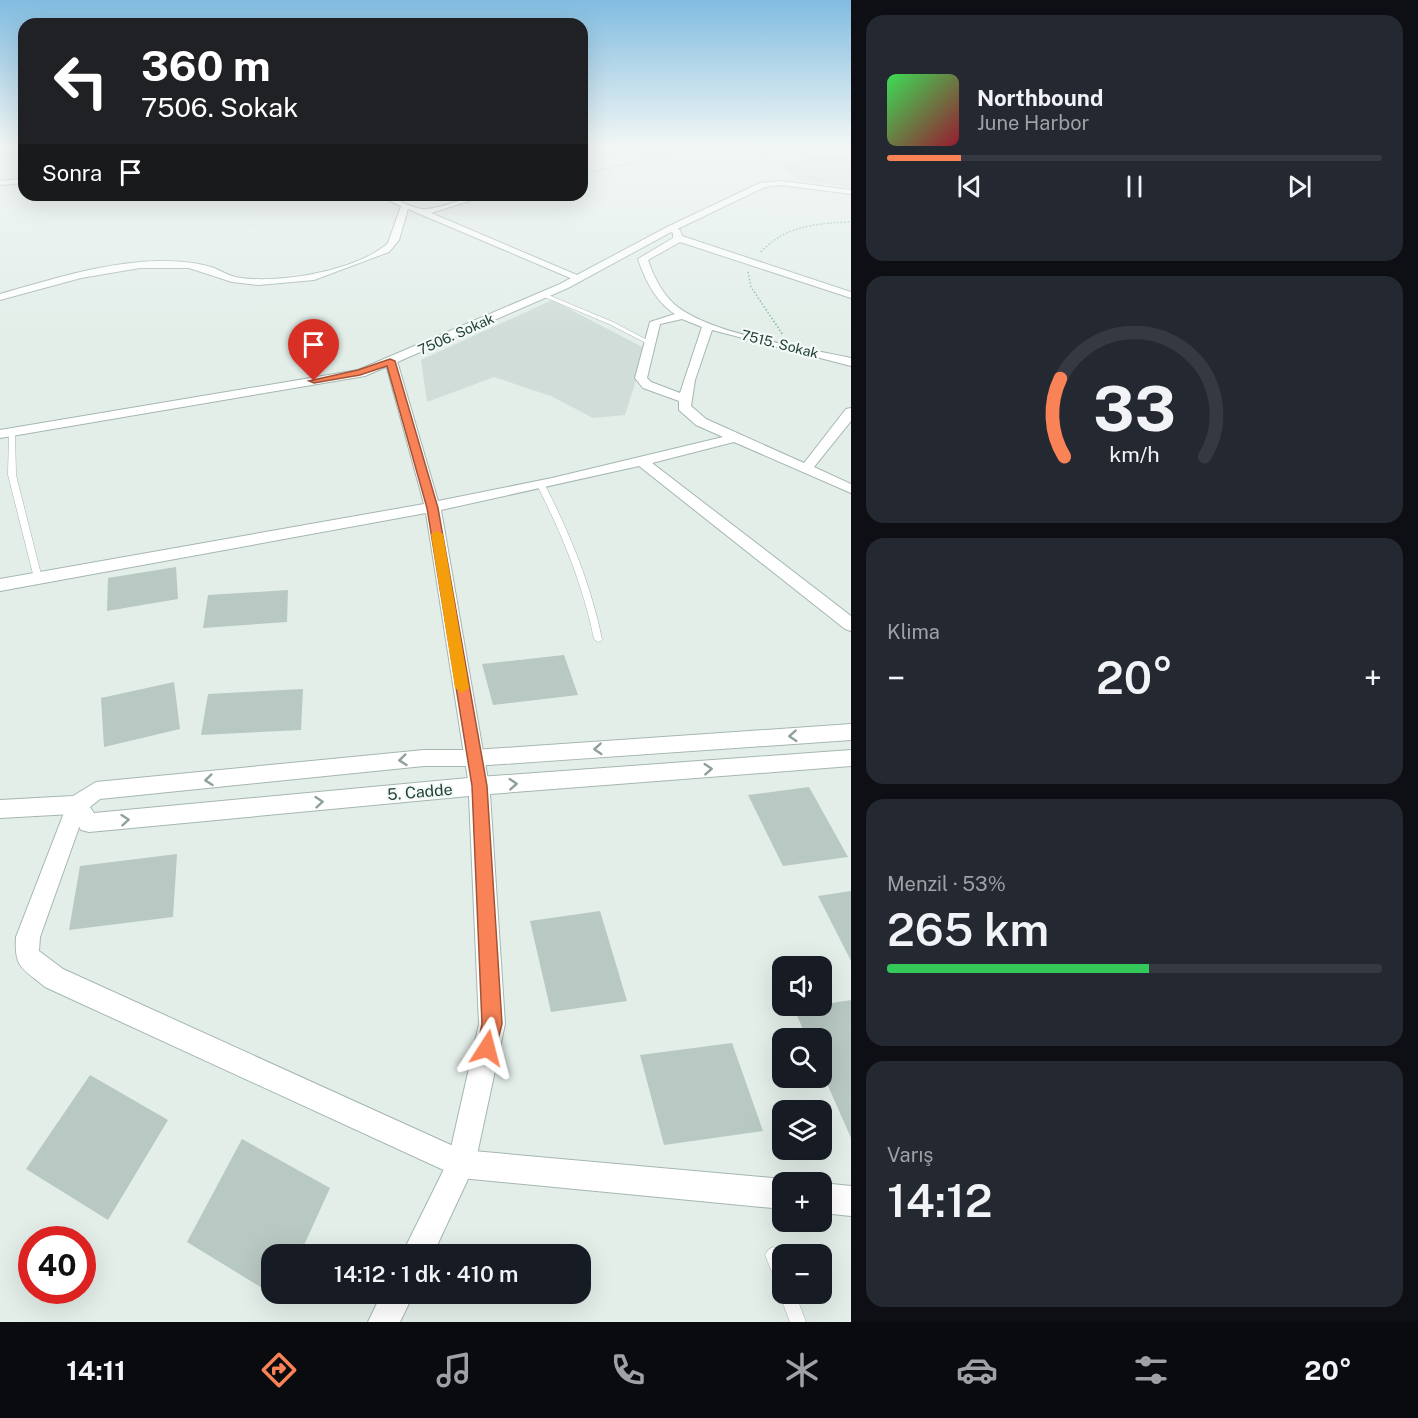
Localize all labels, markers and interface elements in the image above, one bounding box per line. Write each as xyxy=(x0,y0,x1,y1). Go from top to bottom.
text: 360 m xyxy=(141,41,271,90)
icon: left xyxy=(42,42,120,120)
text: Northbound xyxy=(977,85,1103,111)
text: 7506. Sokak xyxy=(141,91,298,123)
text: June Harbor xyxy=(977,111,1089,135)
icon: arrive xyxy=(114,156,147,189)
text: Sonra xyxy=(42,160,102,186)
icon: previous xyxy=(953,170,986,203)
icon: pause xyxy=(1118,170,1151,203)
icon: next xyxy=(1283,170,1316,203)
street label: 7506. Sokak xyxy=(415,310,497,358)
pin xyxy=(288,319,339,381)
street label: 7515. Sokak xyxy=(740,327,820,361)
icon: arrive xyxy=(297,328,330,361)
text: 33 xyxy=(1093,372,1176,445)
text: km/h xyxy=(1109,442,1160,467)
text: Klima xyxy=(887,620,940,644)
text: 20° xyxy=(1096,651,1173,704)
text: − xyxy=(887,659,905,697)
text: + xyxy=(1364,659,1382,697)
one-way arrow xyxy=(788,730,797,743)
one-way arrow xyxy=(594,743,603,756)
one-way arrow xyxy=(399,754,408,766)
one-way arrow xyxy=(703,762,712,775)
one-way arrow xyxy=(205,773,214,786)
one-way arrow xyxy=(509,777,518,790)
street label: 5. Cadde xyxy=(387,780,453,804)
one-way arrow xyxy=(314,796,324,809)
one-way arrow xyxy=(120,814,129,827)
text: Menzil · 53% xyxy=(887,872,1006,896)
text: 265 km xyxy=(887,903,1049,956)
map controls xyxy=(772,956,832,1304)
button: sound xyxy=(772,956,832,1016)
position arrow xyxy=(455,1016,519,1080)
button: search xyxy=(772,1028,832,1088)
button: layers xyxy=(772,1100,832,1160)
text: Varış xyxy=(887,1143,933,1167)
button: + xyxy=(772,1172,832,1232)
text: 14:12 xyxy=(887,1174,993,1227)
speed limit sign: 40 xyxy=(18,1226,96,1304)
button: − xyxy=(772,1244,832,1304)
text: 14:12 · 1 dk · 410 m xyxy=(334,1261,518,1287)
icon: directions xyxy=(258,1349,300,1391)
icon: music xyxy=(433,1349,475,1391)
icon: phone xyxy=(607,1349,649,1391)
icon: climate xyxy=(781,1349,823,1391)
icon: car xyxy=(956,1349,998,1391)
icon: filters xyxy=(1130,1349,1172,1391)
text: 14:11 xyxy=(66,1354,126,1386)
text: 20° xyxy=(1304,1354,1352,1386)

